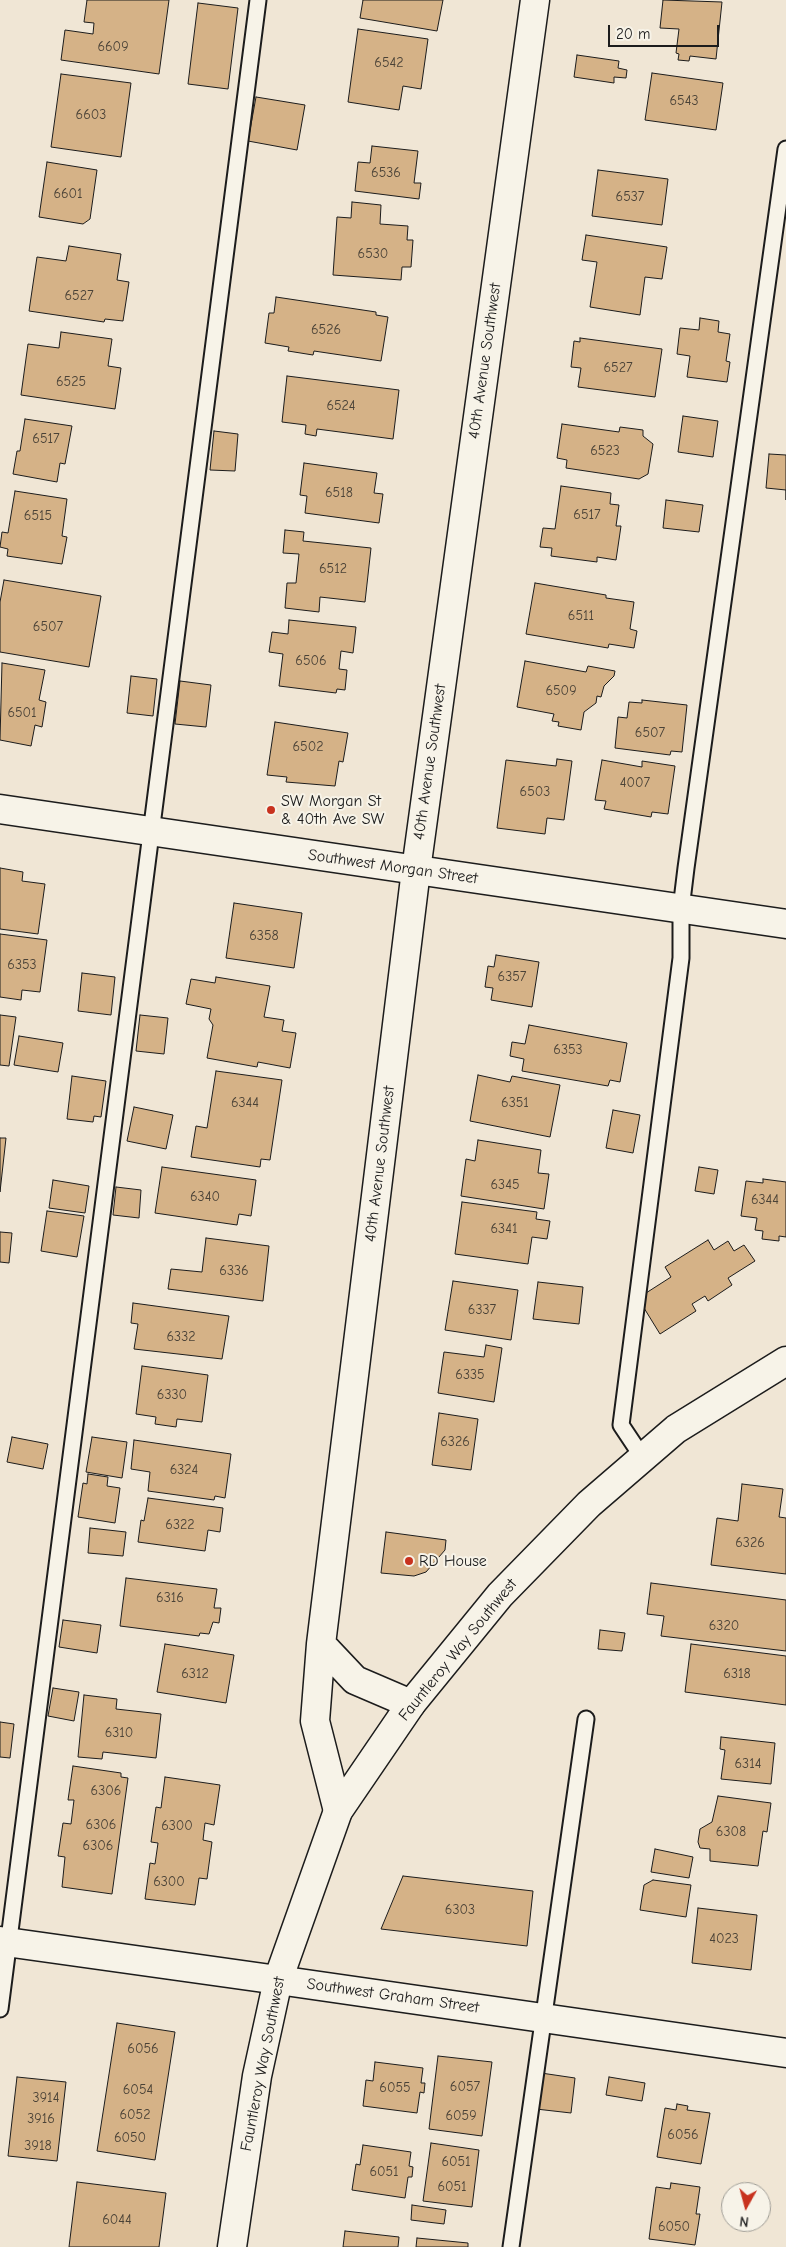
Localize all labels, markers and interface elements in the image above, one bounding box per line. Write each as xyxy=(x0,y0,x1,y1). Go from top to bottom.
scale bar xyxy=(611,15,722,47)
text: 20 m xyxy=(616,25,650,43)
house number: 6609 xyxy=(97,39,129,55)
house number: 6542 xyxy=(374,55,404,71)
house number: 6543 xyxy=(669,93,699,109)
house number: 6603 xyxy=(76,107,106,123)
house number: 6536 xyxy=(371,165,401,181)
house number: 6601 xyxy=(53,186,83,202)
house number: 6537 xyxy=(616,189,644,205)
house number: 6530 xyxy=(358,246,388,262)
street label: 40th Avenue Southwest xyxy=(465,282,505,440)
house number: 6527 xyxy=(64,288,94,304)
house number: 6526 xyxy=(311,322,341,338)
house number: 6527 xyxy=(603,360,633,376)
house number: 6525 xyxy=(56,374,86,390)
house number: 6524 xyxy=(326,398,356,414)
house number: 6517 xyxy=(32,431,60,447)
house number: 6523 xyxy=(590,443,620,459)
house number: 6518 xyxy=(325,485,353,501)
house number: 6517 xyxy=(573,507,601,523)
house number: 6515 xyxy=(24,508,52,524)
house number: 6512 xyxy=(319,561,347,577)
house number: 6511 xyxy=(568,608,594,624)
house number: 6507 xyxy=(33,619,63,635)
house number: 6506 xyxy=(295,653,327,669)
street label: 40th Avenue Southwest xyxy=(410,683,450,841)
house number: 6509 xyxy=(545,683,577,699)
house number: 6501 xyxy=(7,705,37,721)
house number: 6507 xyxy=(635,725,665,741)
house number: 6502 xyxy=(292,739,324,755)
house number: 4007 xyxy=(620,775,650,791)
house number: 6503 xyxy=(520,784,550,800)
place label: SW Morgan St & 40th Ave SW xyxy=(281,791,384,829)
marker: SW Morgan St & 40th Ave SW xyxy=(265,804,277,816)
street label: Southwest Morgan Street xyxy=(307,846,479,888)
house number: 6358 xyxy=(249,928,279,944)
house number: 6353 xyxy=(7,957,37,973)
house number: 6357 xyxy=(498,969,526,985)
house number: 6353 xyxy=(553,1042,583,1058)
street label: 40th Avenue Southwest xyxy=(361,1085,399,1243)
house number: 6344 xyxy=(231,1095,259,1111)
house number: 6351 xyxy=(501,1095,529,1111)
house number: 6345 xyxy=(490,1177,520,1193)
house number: 6340 xyxy=(190,1189,220,1205)
house number: 6344 xyxy=(751,1192,779,1208)
house number: 6341 xyxy=(491,1221,517,1237)
house number: 6336 xyxy=(219,1263,249,1279)
house number: 6337 xyxy=(468,1302,496,1318)
house number: 6332 xyxy=(166,1329,196,1345)
house number: 6335 xyxy=(455,1367,485,1383)
house number: 6330 xyxy=(157,1387,187,1403)
house number: 6326 xyxy=(440,1434,470,1450)
house number: 6324 xyxy=(170,1462,198,1478)
house number: 6322 xyxy=(165,1517,195,1533)
house number: 6326 xyxy=(735,1535,765,1551)
place label: RD House xyxy=(419,1551,487,1571)
marker: RD House xyxy=(403,1555,415,1567)
street label: Fauntleroy Way Southwest xyxy=(395,1575,521,1725)
house number: 6316 xyxy=(156,1590,184,1606)
house number: 6320 xyxy=(709,1618,739,1634)
house number: 6312 xyxy=(181,1666,209,1682)
house number: 6318 xyxy=(723,1666,751,1682)
house number: 6310 xyxy=(105,1725,133,1741)
house number: 6314 xyxy=(735,1756,761,1772)
house number: 6306 xyxy=(91,1783,121,1799)
house number: 6306 xyxy=(86,1817,116,1833)
house number: 6300 xyxy=(161,1818,193,1834)
house number: 6308 xyxy=(716,1824,746,1840)
house number: 6306 xyxy=(83,1838,113,1854)
house number: 6300 xyxy=(153,1874,185,1890)
house number: 6303 xyxy=(445,1902,475,1918)
house number: 4023 xyxy=(709,1931,739,1947)
street label: Southwest Graham Street xyxy=(306,1974,480,2018)
street label: Fauntleroy Way Southwest xyxy=(237,1975,289,2153)
house number: 6056 xyxy=(127,2041,159,2057)
house number: 6057 xyxy=(450,2079,480,2095)
house number: 6055 xyxy=(379,2080,411,2096)
house number: 6054 xyxy=(123,2082,153,2098)
house number: 3914 xyxy=(33,2090,59,2106)
house number: 6052 xyxy=(119,2107,151,2123)
house number: 6059 xyxy=(445,2108,477,2124)
house number: 3916 xyxy=(27,2111,55,2127)
house number: 6056 xyxy=(667,2127,699,2143)
house number: 6050 xyxy=(114,2130,146,2146)
house number: 3918 xyxy=(24,2138,52,2154)
house number: 6051 xyxy=(441,2154,471,2170)
house number: 6051 xyxy=(369,2164,399,2180)
house number: 6051 xyxy=(437,2179,467,2195)
north arrow xyxy=(721,2182,771,2232)
house number: 6044 xyxy=(102,2212,132,2228)
text: N xyxy=(739,2212,750,2230)
house number: 6050 xyxy=(658,2219,690,2235)

